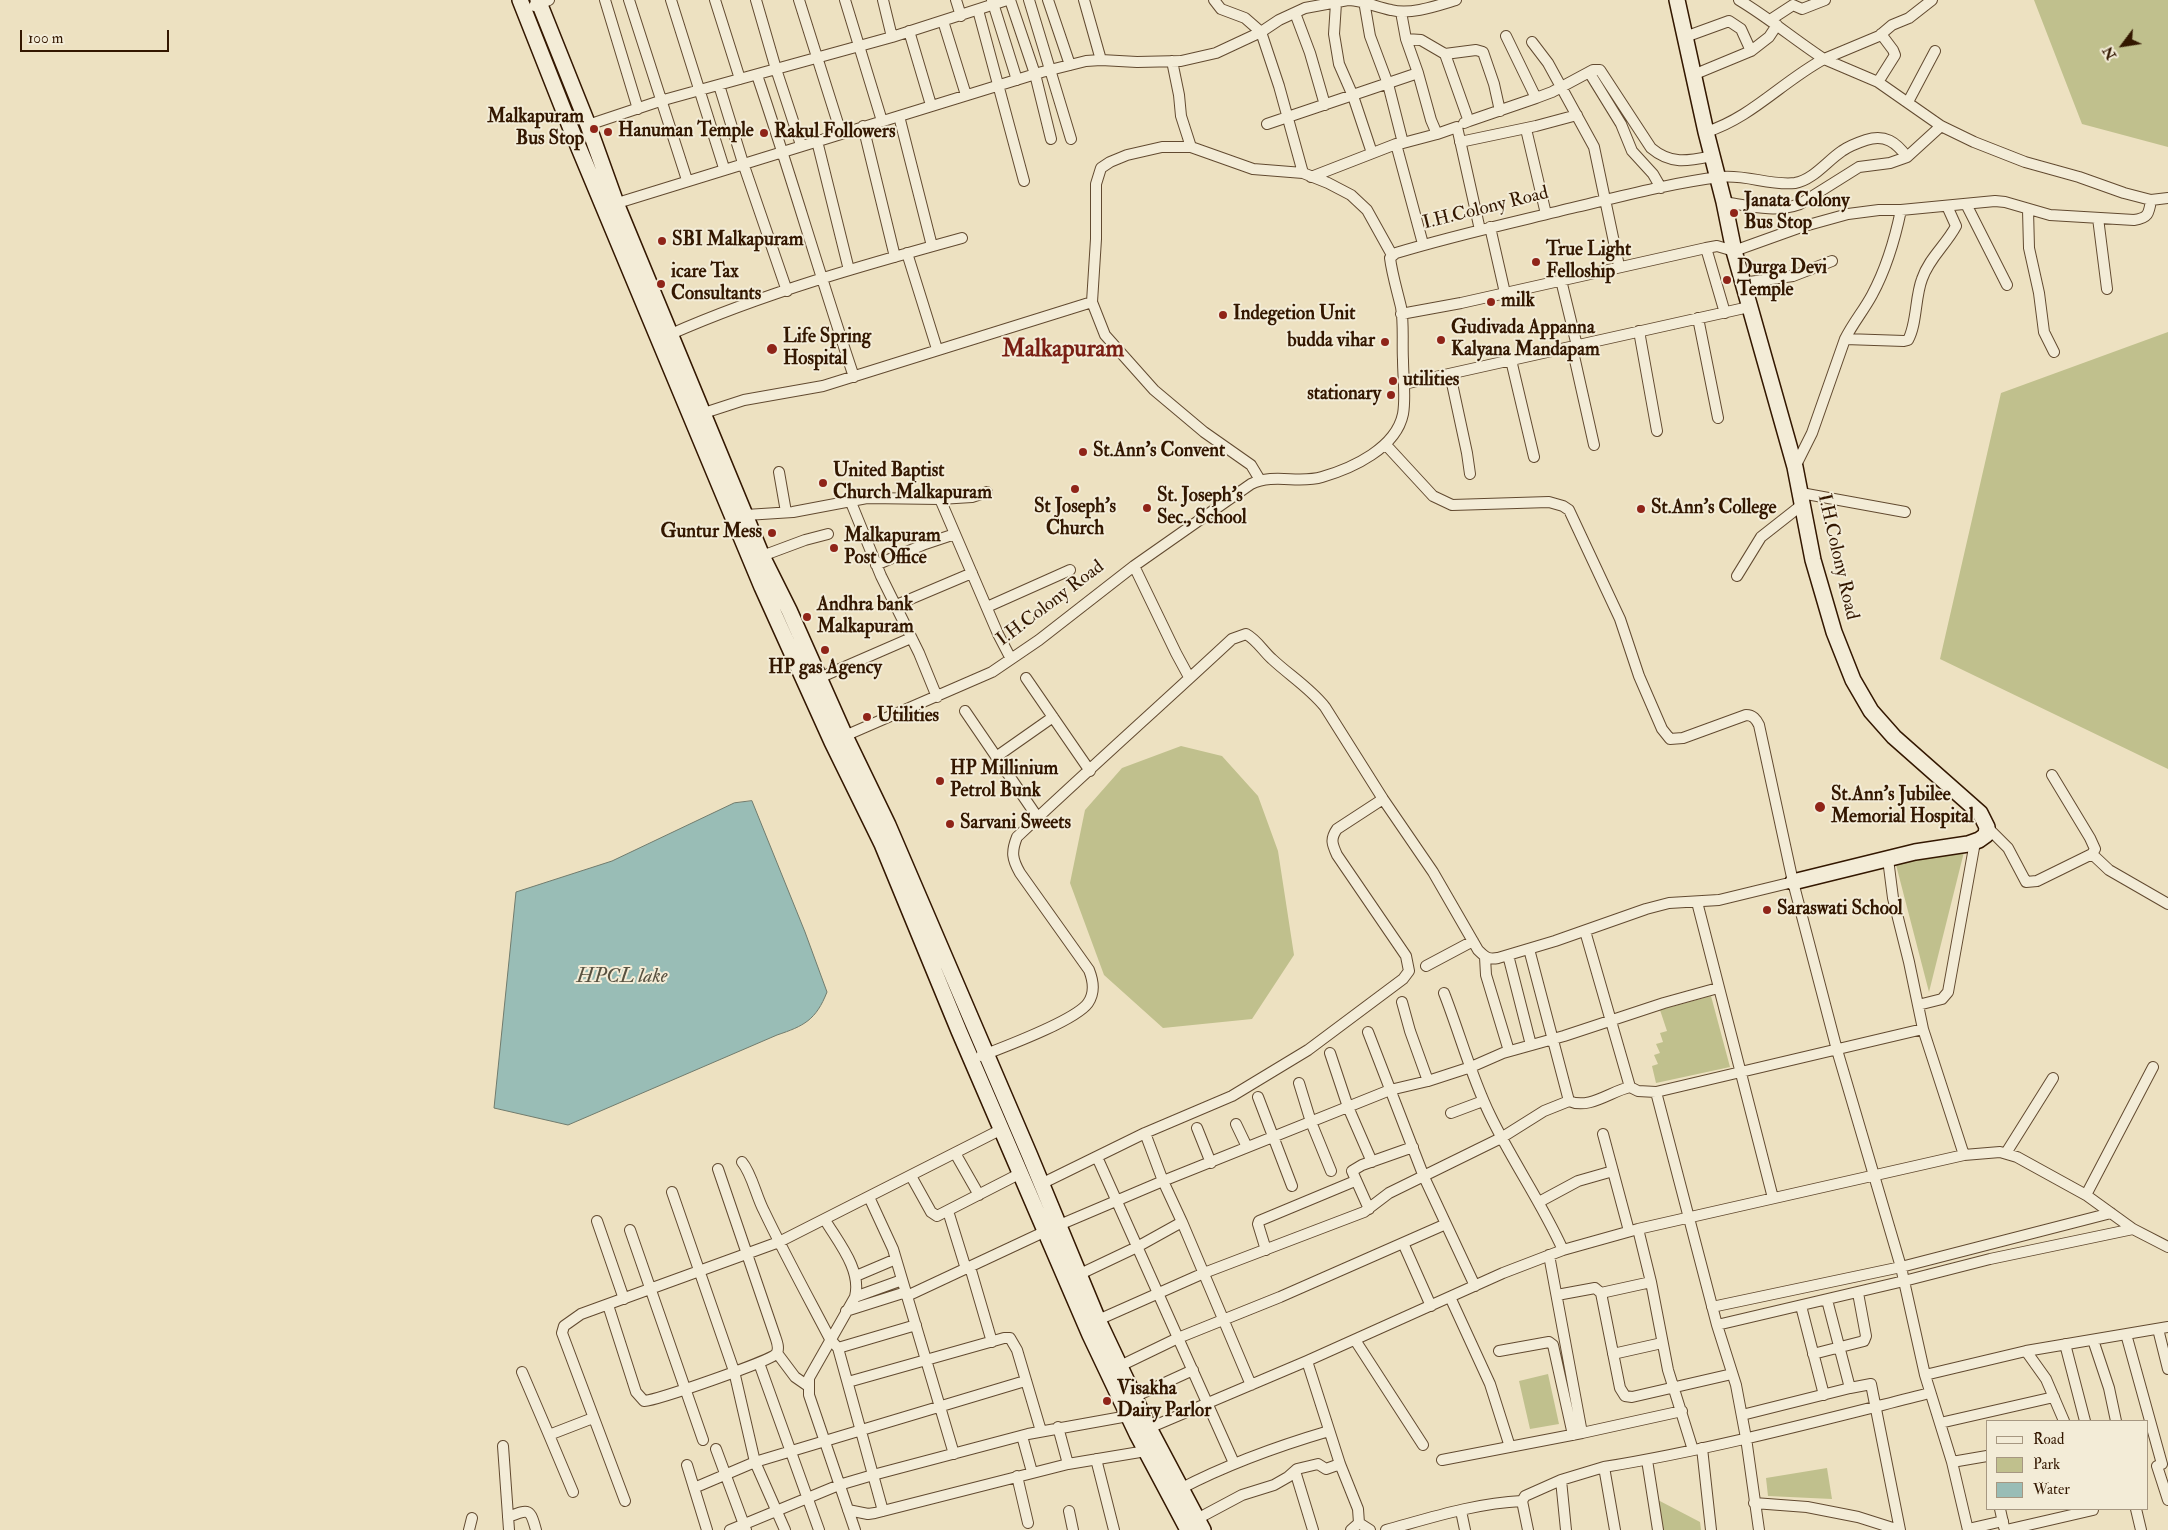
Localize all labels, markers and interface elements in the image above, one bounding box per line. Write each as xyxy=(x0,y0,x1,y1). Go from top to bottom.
scale bar xyxy=(22,20,171,52)
north arrow xyxy=(2098,20,2148,70)
text: 100 m xyxy=(28,29,63,48)
text: N xyxy=(2099,43,2120,63)
place label: Malkapuram Bus Stop xyxy=(487,107,584,151)
place label: Hanuman Temple xyxy=(618,121,754,143)
place label: Rakul Followers xyxy=(774,122,895,144)
marker: Malkapuram Bus Stop xyxy=(588,123,600,135)
marker: Hanuman Temple xyxy=(602,126,614,138)
marker: Rakul Followers xyxy=(758,127,770,139)
street label: I.H.Colony Road xyxy=(1421,182,1551,236)
place label: Janata Colony Bus Stop xyxy=(1744,191,1850,235)
marker: Janata Colony Bus Stop xyxy=(1728,207,1740,219)
place label: SBI Malkapuram xyxy=(672,230,803,252)
marker: SBI Malkapuram xyxy=(656,235,668,247)
place label: True Light Felloship xyxy=(1546,240,1631,284)
marker: True Light Felloship xyxy=(1530,256,1542,268)
place label: Durga Devi Temple xyxy=(1737,258,1827,302)
place label: icare Tax Consultants xyxy=(671,262,761,306)
marker: Durga Devi Temple xyxy=(1721,274,1733,286)
marker: icare Tax Consultants xyxy=(655,278,667,290)
place label: milk xyxy=(1501,291,1535,313)
marker: milk xyxy=(1485,296,1497,308)
place label: Indegetion Unit xyxy=(1233,304,1355,326)
marker: Indegetion Unit xyxy=(1217,309,1229,321)
place label: Gudivada Appanna Kalyana Mandapam xyxy=(1451,318,1600,362)
place label: Life Spring Hospital xyxy=(783,327,871,371)
place label: budda vihar xyxy=(1287,331,1375,353)
marker: Gudivada Appanna Kalyana Mandapam xyxy=(1435,334,1447,346)
marker: budda vihar xyxy=(1379,336,1391,348)
district label: Malkapuram xyxy=(1002,337,1124,365)
marker: Life Spring Hospital xyxy=(765,342,779,356)
place label: utilities xyxy=(1403,370,1459,392)
marker: utilities xyxy=(1387,375,1399,387)
place label: stationary xyxy=(1307,384,1381,406)
marker: stationary xyxy=(1385,389,1397,401)
place label: St.Ann's Convent xyxy=(1093,441,1225,463)
marker: St.Ann's Convent xyxy=(1077,446,1089,458)
place label: United Baptist Church Malkapuram xyxy=(833,461,992,505)
marker: United Baptist Church Malkapuram xyxy=(817,477,829,489)
marker: St Joseph's Church xyxy=(1069,483,1081,495)
place label: St. Joseph's Sec., School xyxy=(1157,486,1247,530)
street label: I.H.Colony Road xyxy=(1811,492,1863,622)
place label: St Joseph's Church xyxy=(1034,497,1116,541)
place label: St.Ann's College xyxy=(1651,498,1776,520)
marker: St. Joseph's Sec., School xyxy=(1141,502,1153,514)
marker: St.Ann's College xyxy=(1635,503,1647,515)
place label: Guntur Mess xyxy=(660,522,762,544)
place label: Malkapuram Post Office xyxy=(844,526,941,570)
marker: Guntur Mess xyxy=(766,527,778,539)
marker: Malkapuram Post Office xyxy=(828,542,840,554)
street label: I.H.Colony Road xyxy=(993,556,1109,652)
place label: Andhra bank Malkapuram xyxy=(817,595,914,639)
marker: Andhra bank Malkapuram xyxy=(801,611,813,623)
marker: HP gas Agency xyxy=(819,644,831,656)
place label: HP gas Agency xyxy=(768,658,882,680)
place label: Utilities xyxy=(877,706,939,728)
marker: Utilities xyxy=(861,711,873,723)
place label: HP Millinium Petrol Bunk xyxy=(950,759,1058,803)
marker: HP Millinium Petrol Bunk xyxy=(934,775,946,787)
place label: St.Ann's Jubilee Memorial Hospital xyxy=(1831,785,1974,829)
marker: St.Ann's Jubilee Memorial Hospital xyxy=(1813,800,1827,814)
place label: Sarvani Sweets xyxy=(960,813,1071,835)
marker: Sarvani Sweets xyxy=(944,818,956,830)
place label: Saraswati School xyxy=(1777,899,1903,921)
marker: Saraswati School xyxy=(1761,904,1773,916)
water label: HPCL lake xyxy=(577,966,667,990)
place label: Visakha Dairy Parlor xyxy=(1117,1379,1211,1423)
marker: Visakha Dairy Parlor xyxy=(1101,1395,1113,1407)
legend xyxy=(1986,1420,2148,1510)
text: Road xyxy=(2033,1430,2064,1449)
text: Park xyxy=(2033,1455,2060,1474)
text: Water xyxy=(2033,1480,2070,1499)

